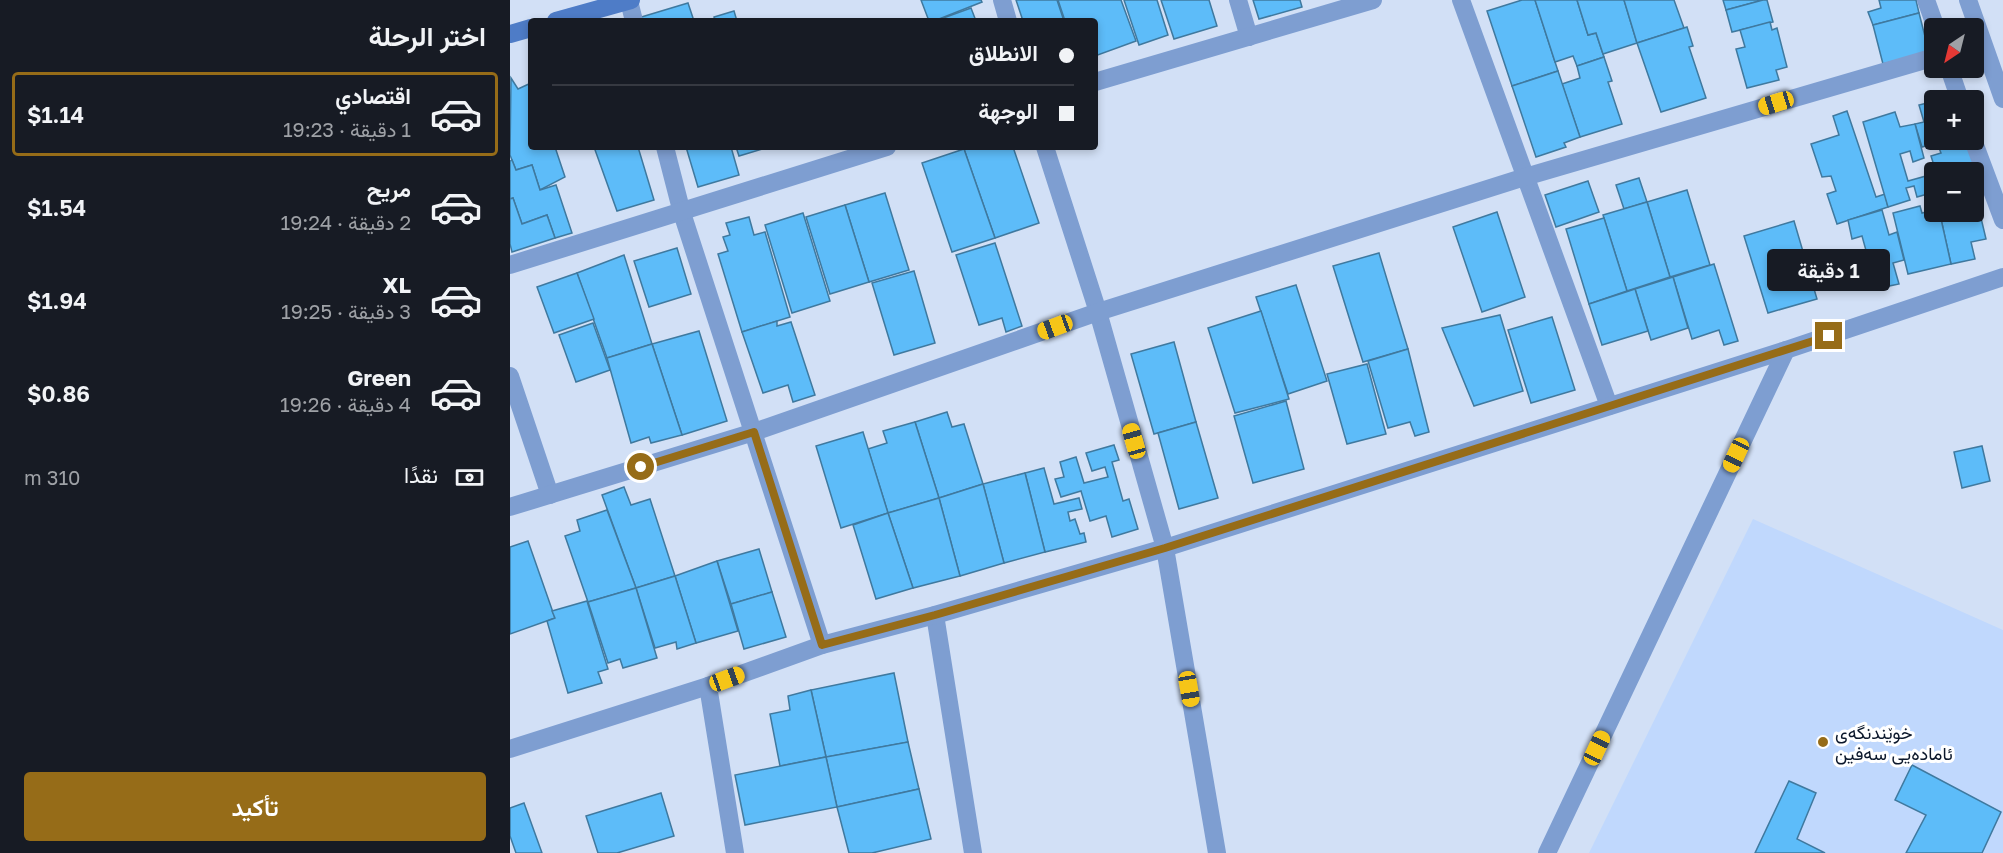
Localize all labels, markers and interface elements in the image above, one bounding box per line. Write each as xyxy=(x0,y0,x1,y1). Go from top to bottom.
north arrow xyxy=(1924,18,1984,78)
map controls xyxy=(1924,18,1984,222)
text: اختر الرحلة xyxy=(369,20,486,52)
text: الانطلاق xyxy=(969,39,1038,66)
text: اقتصادي xyxy=(335,82,411,109)
icon: car xyxy=(429,87,483,141)
car xyxy=(1756,89,1796,117)
button: + xyxy=(1924,90,1984,150)
text: الوجهة xyxy=(978,97,1038,124)
text: $1.14 xyxy=(27,101,84,128)
text: 1 دقيقة · 19:23 xyxy=(283,117,411,141)
button: − xyxy=(1924,162,1984,222)
text: مريح xyxy=(367,175,411,202)
icon: car xyxy=(429,180,483,234)
text: $1.54 xyxy=(27,194,86,221)
text: 2 دقيقة · 19:24 xyxy=(280,210,411,234)
callout: 1 دقيقة xyxy=(1768,249,1890,291)
text: 1 دقيقة xyxy=(1797,258,1860,282)
text: XL xyxy=(383,271,411,298)
icon: car xyxy=(429,273,483,327)
text: $1.94 xyxy=(27,287,87,314)
text: 3 دقيقة · 19:25 xyxy=(281,299,411,323)
car xyxy=(1035,312,1075,342)
route end xyxy=(1815,322,1842,349)
text: Green xyxy=(347,364,411,391)
icon: car xyxy=(429,366,483,420)
text: $0.86 xyxy=(27,380,90,407)
text: 4 دقيقة · 19:26 xyxy=(280,392,411,416)
car xyxy=(1120,421,1148,461)
car xyxy=(1720,435,1752,475)
route start xyxy=(627,453,654,480)
text: نقدًا xyxy=(404,461,438,488)
icon: cash xyxy=(453,461,486,494)
text: 310 m xyxy=(24,465,81,489)
car xyxy=(707,664,747,694)
car xyxy=(1177,670,1201,708)
place label: خوێندنگەی ئامادەیی سەفین xyxy=(1835,721,1953,765)
car xyxy=(1581,728,1613,768)
marker: خوێندنگەی ئامادەیی سەفین xyxy=(1816,735,1830,749)
button: تأكيد xyxy=(24,772,486,841)

